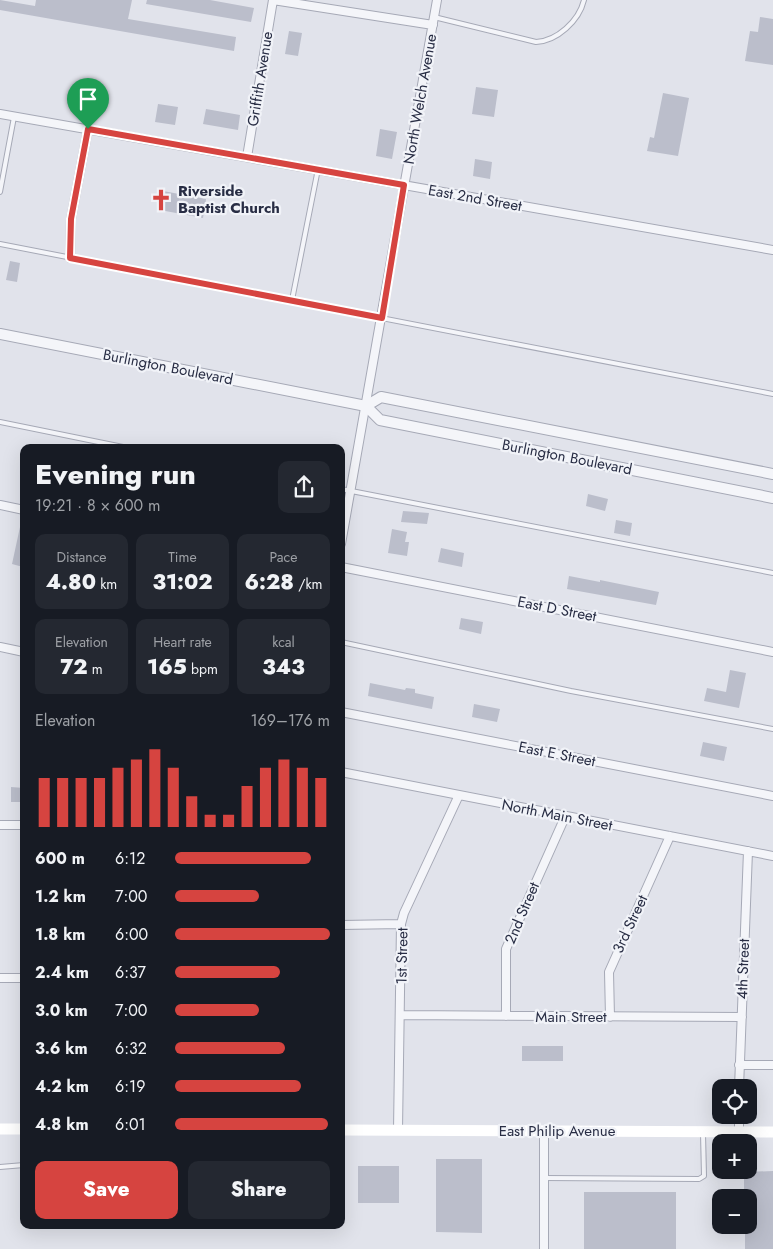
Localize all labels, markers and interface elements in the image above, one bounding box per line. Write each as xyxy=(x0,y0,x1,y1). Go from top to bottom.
street label: Griffith Avenue xyxy=(242,30,278,128)
street label: North Welch Avenue xyxy=(398,32,442,166)
pin xyxy=(67,78,109,129)
icon: arrive xyxy=(74,85,102,113)
street label: East 2nd Street xyxy=(426,179,524,217)
place label: Riverside Baptist Church xyxy=(178,180,280,219)
church icon: Riverside Baptist Church xyxy=(148,187,174,213)
street label: Burlington Boulevard xyxy=(101,344,235,390)
street label: Burlington Boulevard xyxy=(500,434,634,480)
text: Evening run xyxy=(35,454,196,495)
button: share xyxy=(278,461,330,513)
text: 19:21 · 8 × 600 m xyxy=(35,494,161,517)
text: Distance xyxy=(56,547,107,567)
text: Time xyxy=(168,547,197,567)
text: Pace xyxy=(270,547,297,567)
text: 4.80 xyxy=(46,567,96,597)
text: 31:02 xyxy=(152,567,213,597)
text: 6:28 xyxy=(244,567,294,597)
text: km xyxy=(96,574,117,594)
text: /km xyxy=(294,574,323,594)
street label: East D Street xyxy=(516,591,599,628)
text: Elevation xyxy=(55,632,108,652)
text: Heart rate xyxy=(153,632,212,652)
text: kcal xyxy=(272,632,295,652)
text: 72 xyxy=(60,652,88,682)
text: 165 xyxy=(147,652,187,682)
text: 343 xyxy=(262,652,305,682)
text: m xyxy=(88,659,103,679)
text: bpm xyxy=(187,659,218,679)
text: Elevation xyxy=(35,709,95,732)
text: 169–176 m xyxy=(250,709,330,732)
street label: East E Street xyxy=(517,736,598,772)
street label: North Main Street xyxy=(500,793,615,837)
text: 600 m xyxy=(35,847,85,870)
text: 6:12 xyxy=(115,847,145,870)
street label: 2nd Street xyxy=(499,878,545,947)
text: 1.2 km xyxy=(35,885,86,908)
text: 7:00 xyxy=(115,885,147,908)
street label: 3rd Street xyxy=(607,891,653,957)
text: 1.8 km xyxy=(35,923,85,946)
text: 6:00 xyxy=(115,923,148,946)
street label: 1st Street xyxy=(391,927,413,985)
street label: 4th Street xyxy=(731,938,755,1000)
text: 2.4 km xyxy=(35,961,89,984)
text: 6:37 xyxy=(115,961,146,984)
text: 3.0 km xyxy=(35,999,88,1022)
text: 7:00 xyxy=(115,999,147,1022)
street label: Main Street xyxy=(535,1006,607,1028)
text: 3.6 km xyxy=(35,1037,88,1060)
text: 6:32 xyxy=(115,1037,147,1060)
text: 4.2 km xyxy=(35,1075,89,1098)
text: 6:19 xyxy=(115,1075,145,1098)
map controls xyxy=(712,1079,757,1234)
button: locate xyxy=(712,1079,757,1124)
text: 4.8 km xyxy=(35,1113,89,1136)
text: 6:01 xyxy=(115,1113,146,1136)
street label: East Philip Avenue xyxy=(499,1120,616,1142)
button: + xyxy=(712,1134,757,1179)
button: Save xyxy=(35,1161,178,1219)
button: Share xyxy=(188,1161,330,1219)
button: − xyxy=(712,1189,757,1234)

